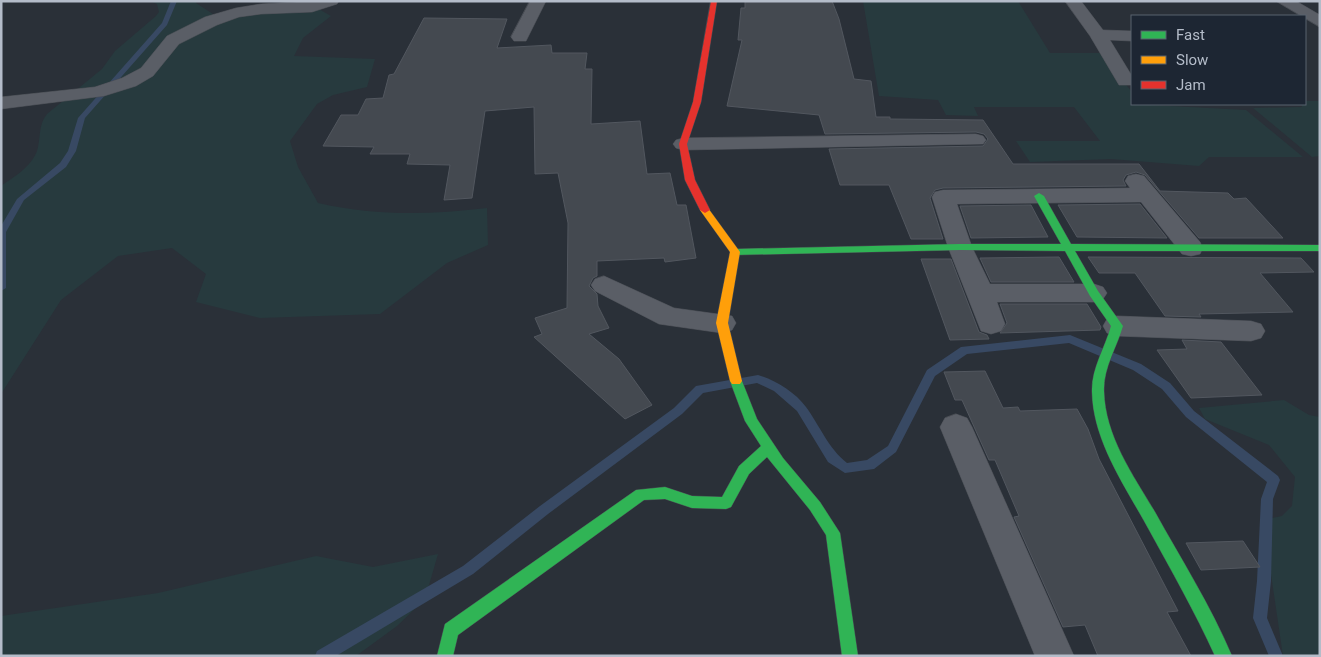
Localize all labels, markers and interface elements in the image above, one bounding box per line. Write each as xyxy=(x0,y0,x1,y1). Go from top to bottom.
legend xyxy=(1131,15,1306,105)
text: Fast xyxy=(1176,26,1205,44)
text: Slow xyxy=(1176,51,1208,69)
text: Jam xyxy=(1176,76,1206,94)

